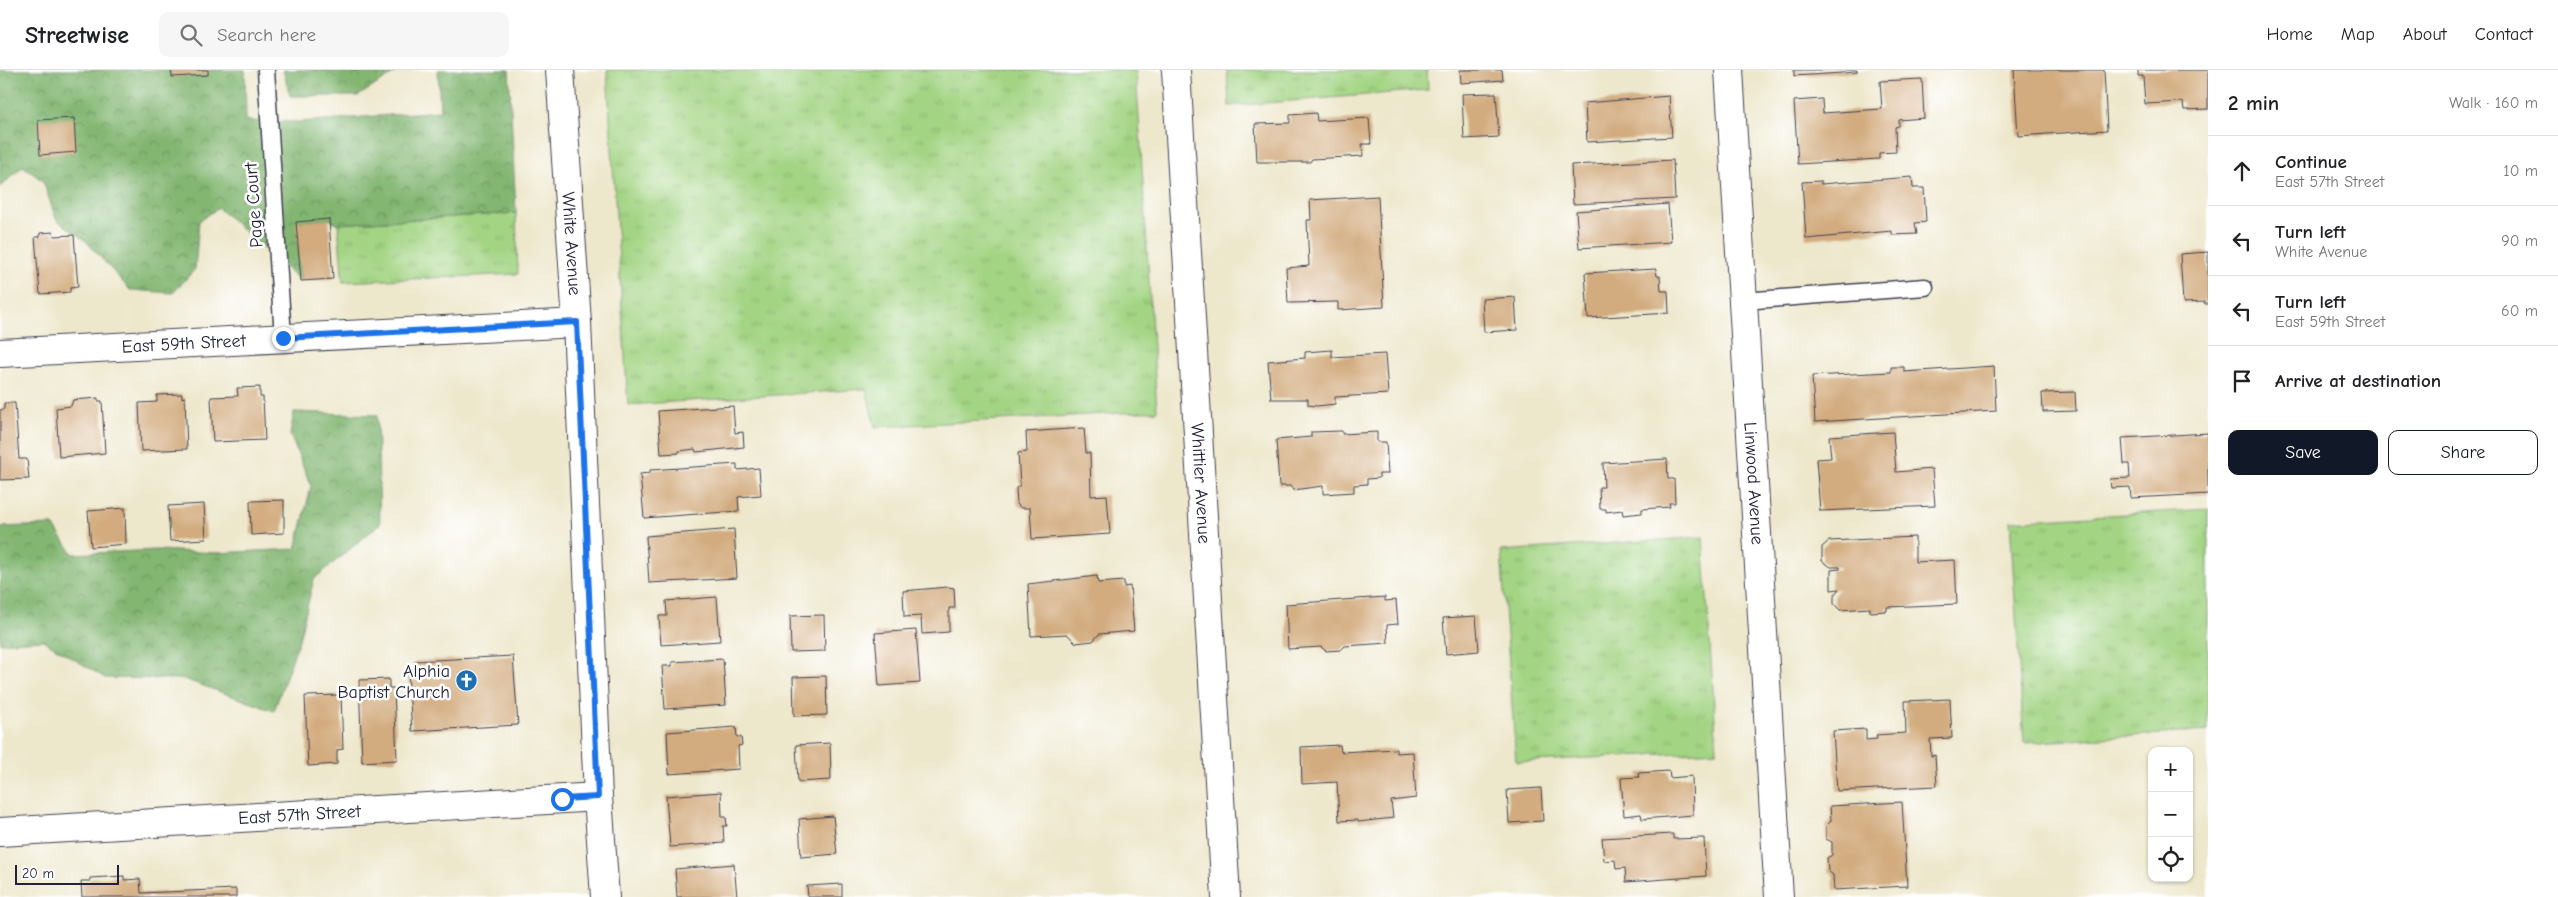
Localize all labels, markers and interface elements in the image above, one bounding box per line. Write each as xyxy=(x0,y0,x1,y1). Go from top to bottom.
search box xyxy=(159,12,509,57)
text: Streetwise xyxy=(25,21,129,49)
icon: search xyxy=(177,21,205,49)
text: Search here xyxy=(217,24,316,46)
text: Home xyxy=(2266,24,2313,45)
text: Map xyxy=(2341,24,2375,45)
text: About xyxy=(2403,24,2447,45)
text: Contact xyxy=(2475,24,2533,45)
text: 2 min xyxy=(2228,91,2279,115)
text: Walk · 160 m xyxy=(2449,94,2538,112)
text: Continue xyxy=(2275,151,2347,173)
icon: ahead xyxy=(2228,157,2256,185)
street label: Page Court xyxy=(240,161,267,248)
text: 10 m xyxy=(2503,162,2538,180)
text: East 57th Street xyxy=(2275,173,2384,191)
street label: White Avenue xyxy=(558,191,586,296)
text: Turn left xyxy=(2275,221,2346,243)
icon: left xyxy=(2228,227,2256,255)
text: 90 m xyxy=(2501,232,2538,250)
text: White Avenue xyxy=(2275,243,2367,261)
text: Turn left xyxy=(2275,291,2346,313)
icon: left xyxy=(2228,297,2256,325)
text: 60 m xyxy=(2501,302,2538,320)
text: East 59th Street xyxy=(2275,313,2385,331)
route end xyxy=(272,327,295,350)
street label: East 59th Street xyxy=(121,330,247,357)
icon: arrive xyxy=(2228,367,2256,395)
text: Arrive at destination xyxy=(2275,370,2441,392)
street label: Linwood Avenue xyxy=(1740,421,1768,545)
street label: Whittier Avenue xyxy=(1187,422,1215,544)
button: Save xyxy=(2228,430,2378,475)
button: Share xyxy=(2388,430,2538,475)
place label: Alphia Baptist Church xyxy=(337,661,450,703)
church icon: Alphia Baptist Church xyxy=(454,669,478,693)
map controls xyxy=(2148,747,2193,882)
button: + xyxy=(2148,747,2193,792)
route start xyxy=(551,788,574,811)
button: − xyxy=(2148,792,2193,837)
street label: East 57th Street xyxy=(237,800,362,829)
button: locate xyxy=(2148,837,2193,882)
scale bar xyxy=(15,862,119,885)
text: 20 m xyxy=(22,865,54,882)

